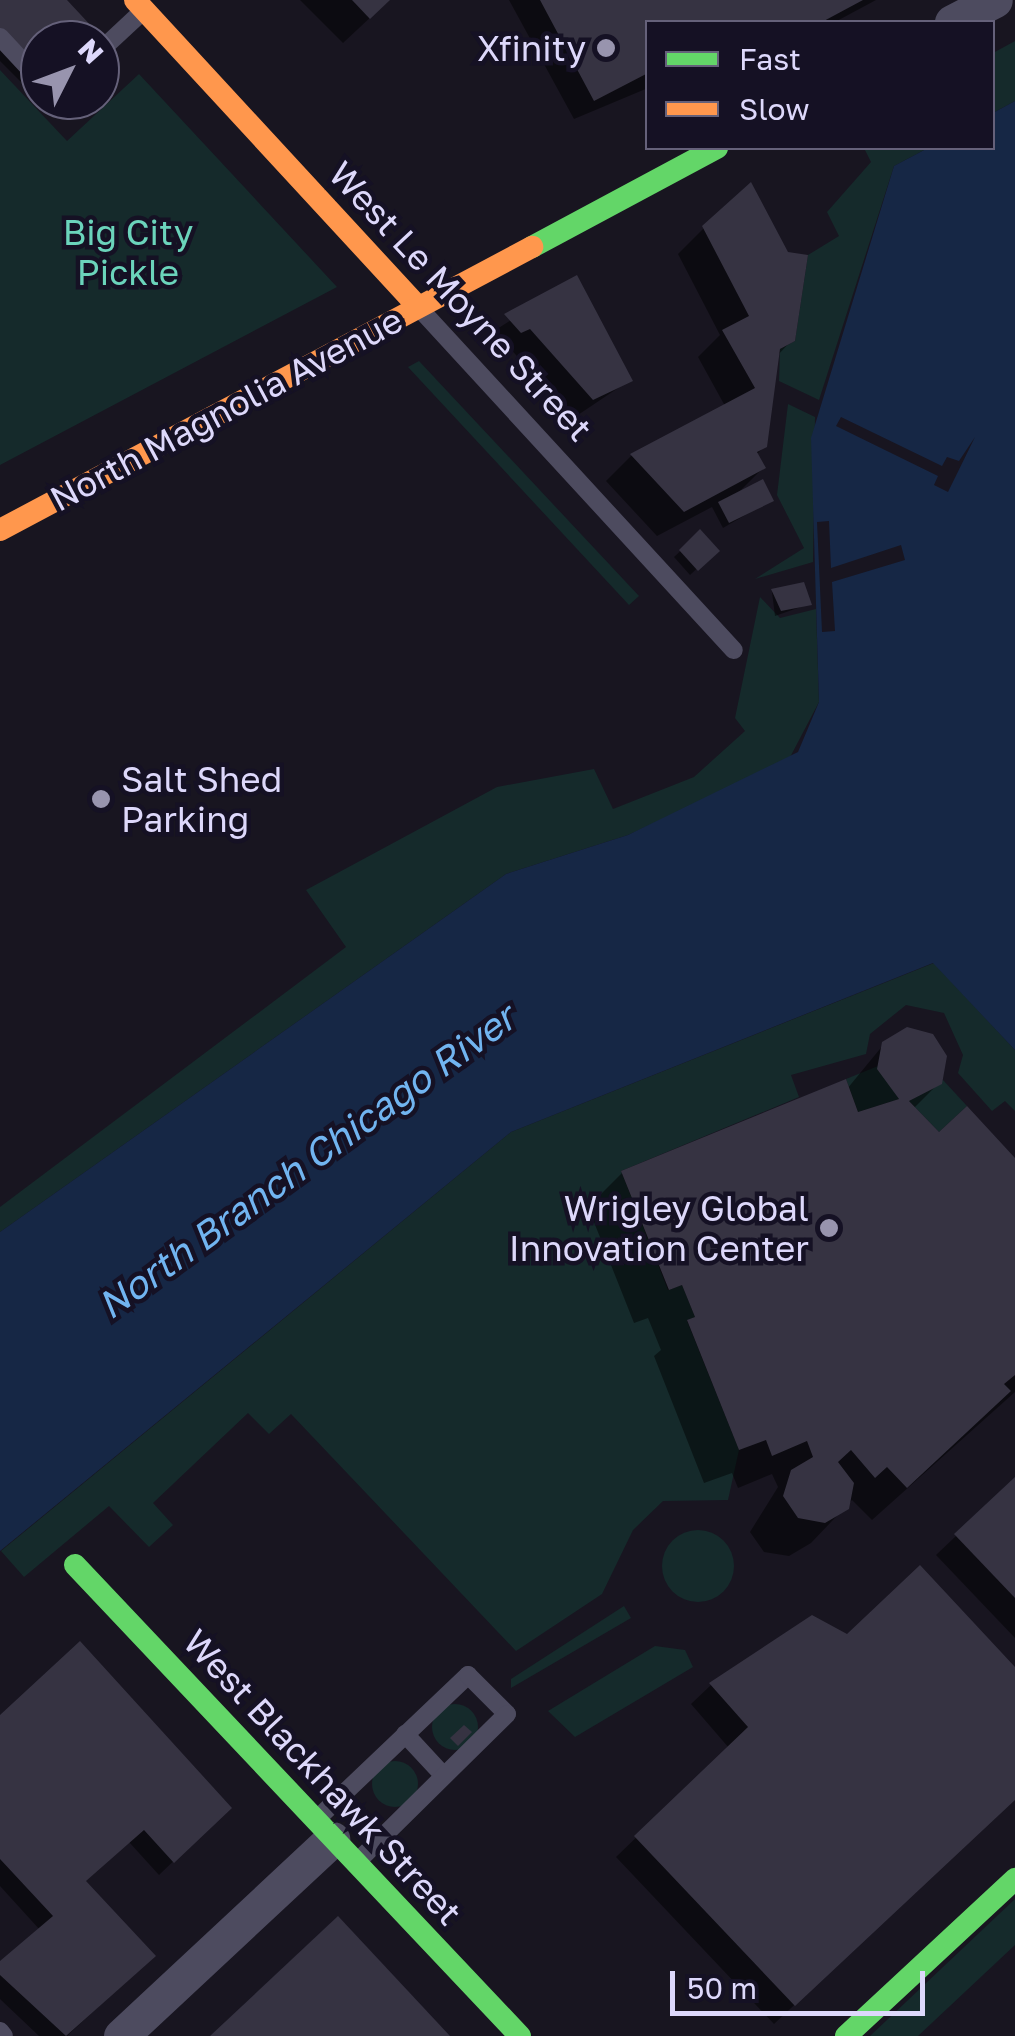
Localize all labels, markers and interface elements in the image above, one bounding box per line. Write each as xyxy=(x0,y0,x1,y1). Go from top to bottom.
north arrow xyxy=(20,20,120,120)
legend xyxy=(645,20,995,150)
place label: Xfinity xyxy=(477,27,586,69)
text: N xyxy=(72,32,111,70)
marker: Xfinity xyxy=(595,37,617,59)
text: Fast xyxy=(739,41,801,77)
text: Slow xyxy=(739,91,810,127)
street label: West Le Moyne Street xyxy=(321,153,601,449)
park label: Big City Pickle xyxy=(63,211,193,293)
street label: North Magnolia Avenue xyxy=(43,298,409,520)
place label: Salt Shed Parking xyxy=(121,758,282,840)
marker: Salt Shed Parking xyxy=(90,788,112,810)
water label: North Branch Chicago River xyxy=(89,994,523,1328)
place label: Wrigley Global Innovation Center xyxy=(509,1187,809,1269)
marker: Wrigley Global Innovation Center xyxy=(818,1217,840,1239)
street label: West Blackhawk Street xyxy=(175,1621,471,1933)
scale bar xyxy=(675,1951,930,2013)
text: 50 m xyxy=(687,1970,757,2006)

